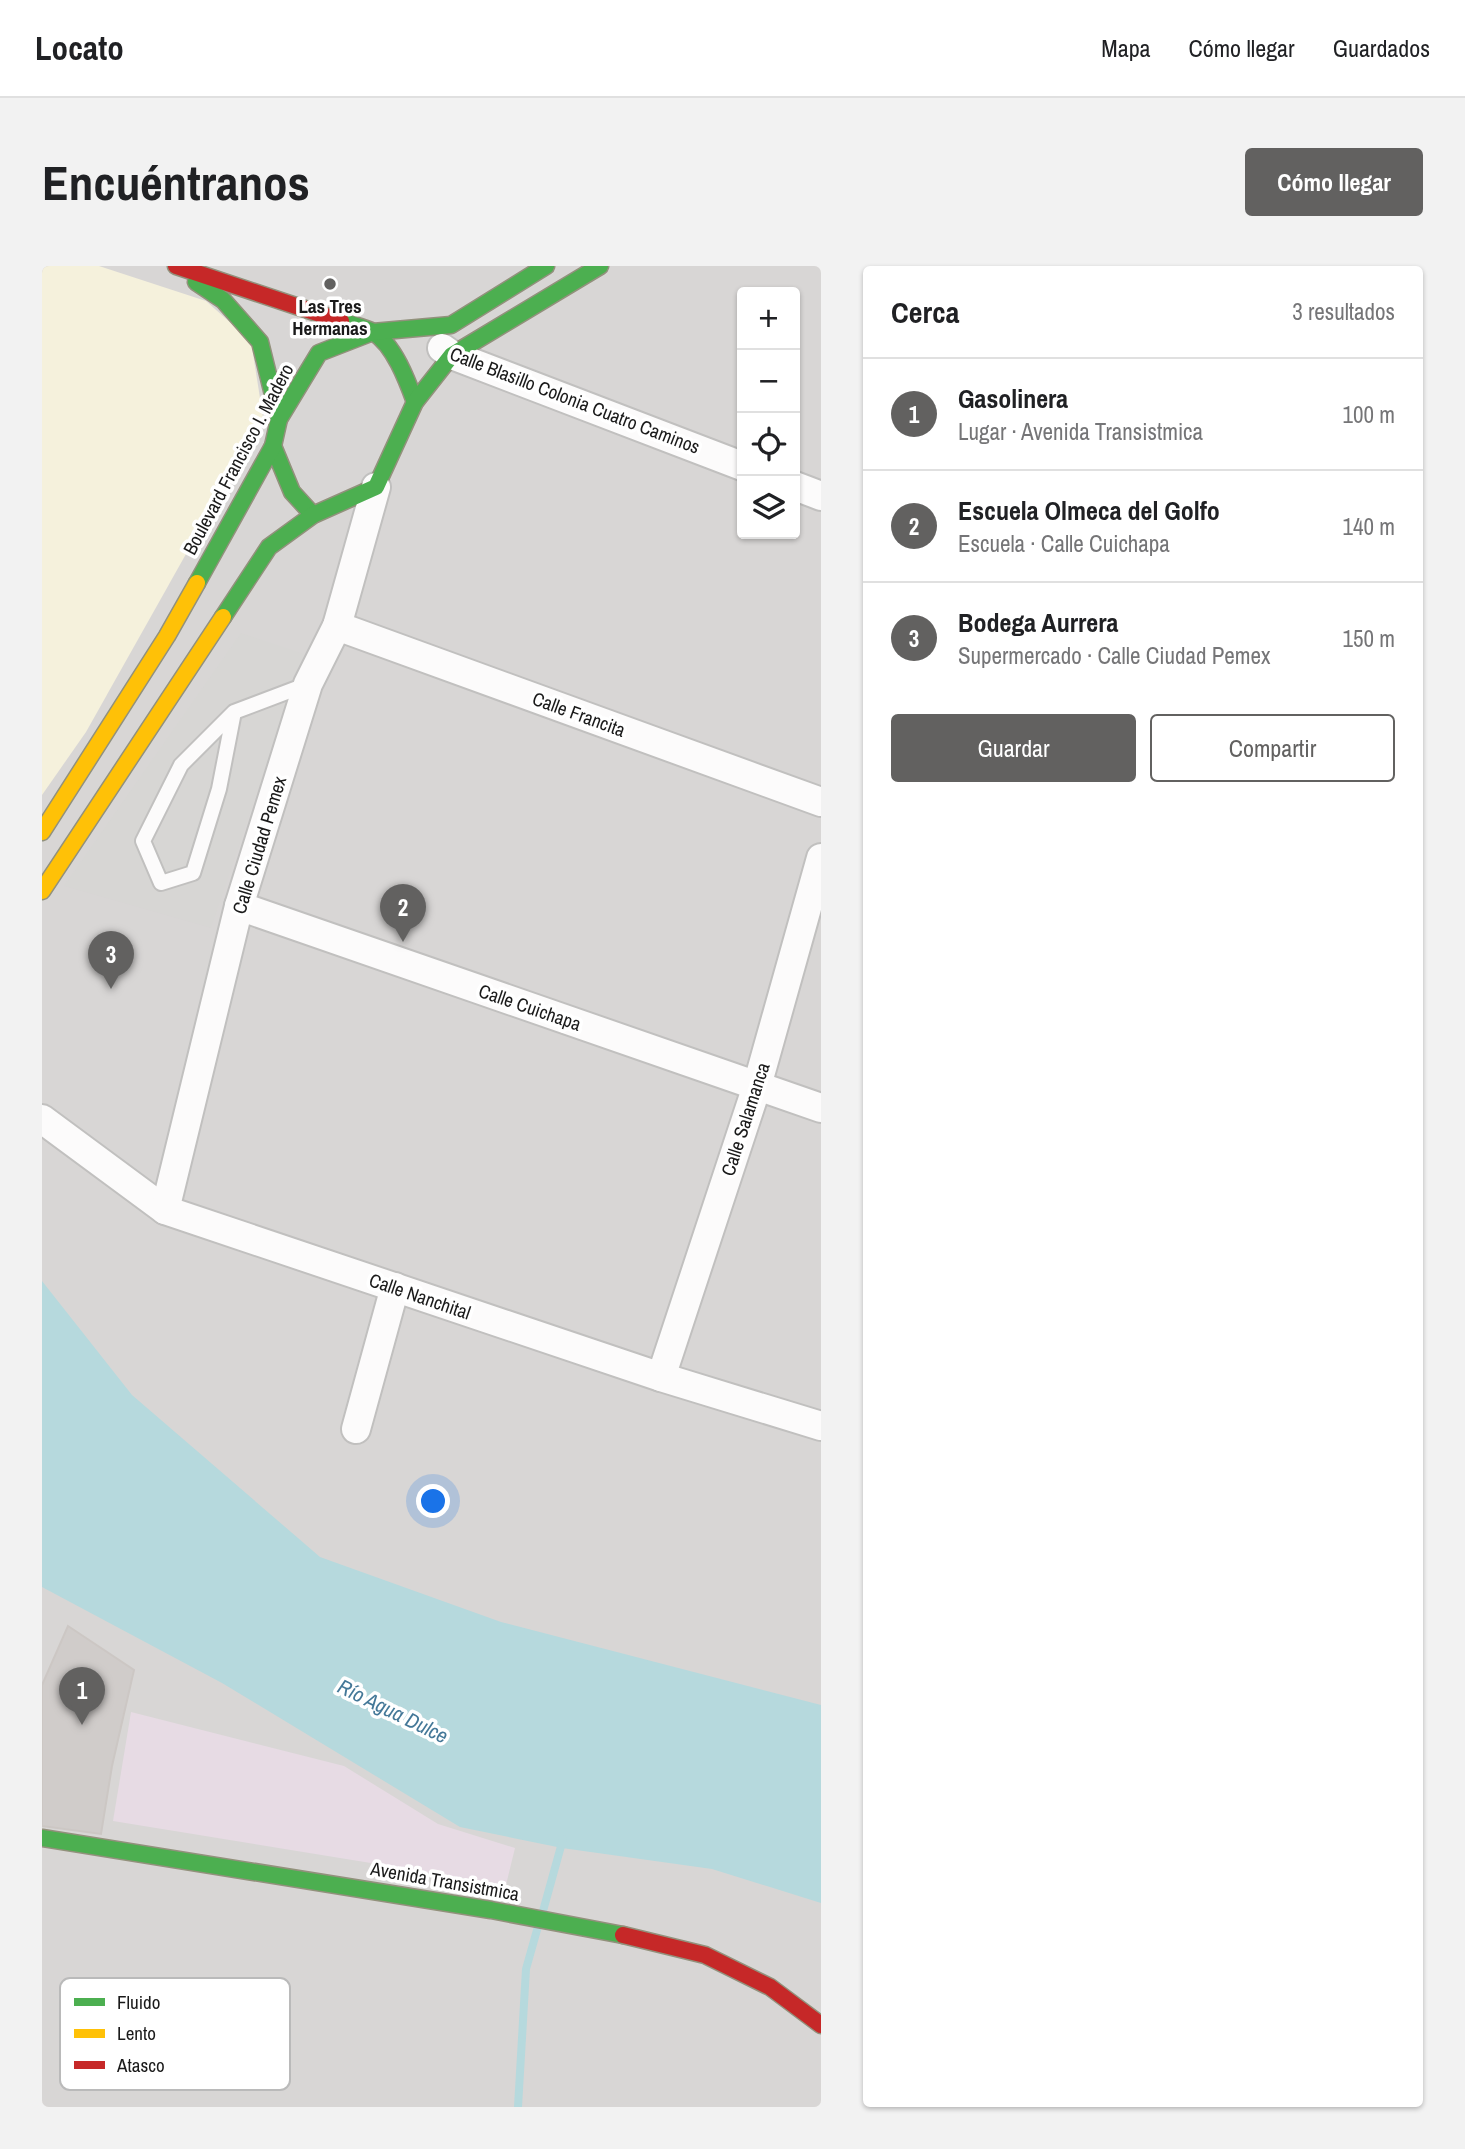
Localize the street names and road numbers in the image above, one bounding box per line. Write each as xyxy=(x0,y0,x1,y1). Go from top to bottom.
street label: Calle Blasillo Colonia Cuatro Caminos xyxy=(446,340,704,460)
street label: Boulevard Francisco I. Madero xyxy=(177,359,299,559)
street label: Calle Francita xyxy=(529,685,629,743)
street label: Calle Ciudad Pemex xyxy=(226,773,292,917)
street label: Calle Cuichapa xyxy=(475,977,585,1037)
street label: Calle Salamanca xyxy=(714,1059,776,1179)
street label: Calle Nanchital xyxy=(366,1267,474,1325)
street label: Avenida Transistmica xyxy=(368,1855,522,1907)

